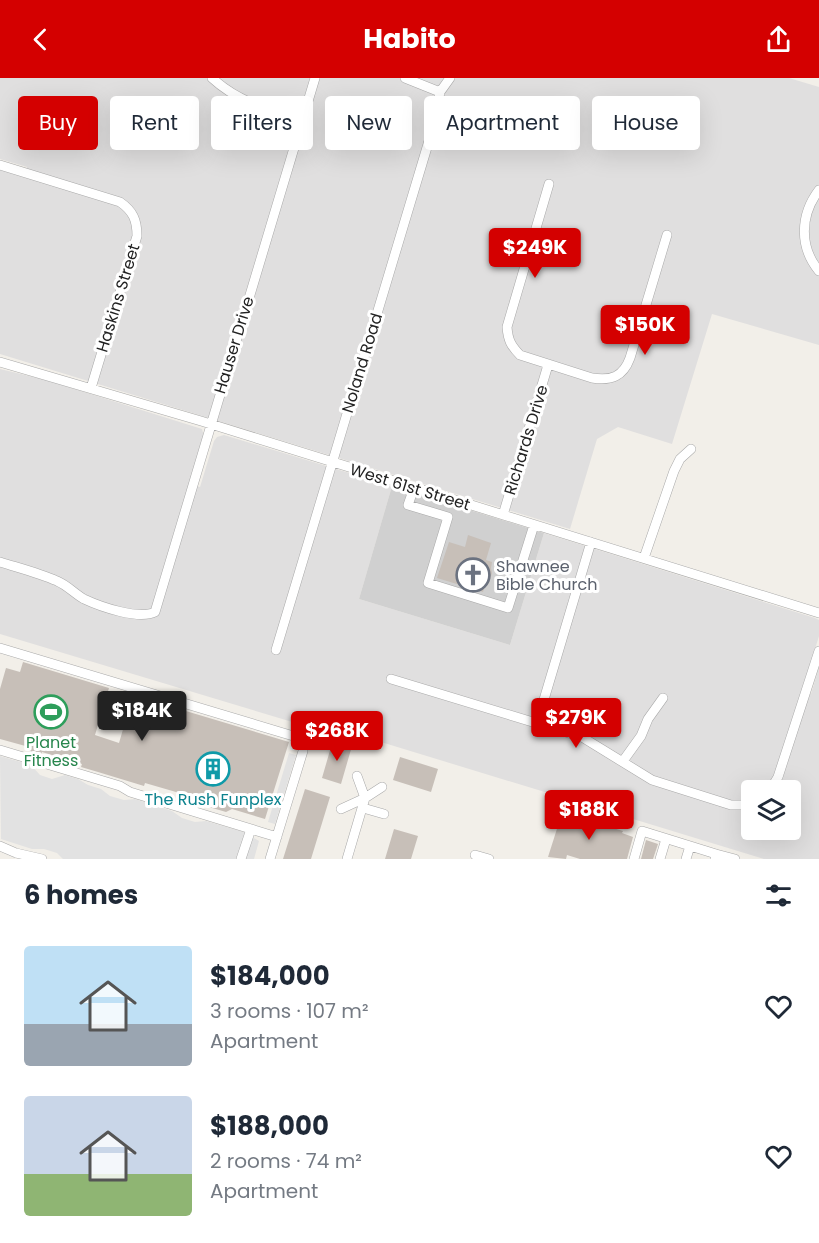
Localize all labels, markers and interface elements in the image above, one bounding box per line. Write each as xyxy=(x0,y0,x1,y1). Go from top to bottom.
text: Habito xyxy=(363,20,456,57)
icon: back xyxy=(24,23,57,56)
icon: share xyxy=(762,23,795,56)
chip: Buy xyxy=(18,96,98,150)
chip: Rent xyxy=(110,96,199,150)
chip: Filters xyxy=(211,96,313,150)
chip: New xyxy=(325,96,412,150)
chip: Apartment xyxy=(424,96,580,150)
chip: House xyxy=(592,96,700,150)
pin: $249K xyxy=(493,228,577,279)
text: $249K xyxy=(503,233,567,261)
street label: Haskins Street xyxy=(91,241,145,355)
street label: Hauser Drive xyxy=(208,293,260,397)
pin: $150K xyxy=(603,305,687,356)
street label: Noland Road xyxy=(336,310,388,416)
text: $150K xyxy=(615,310,675,338)
street label: Richards Drive xyxy=(498,382,554,498)
street label: West 61st Street xyxy=(347,458,473,516)
place label: Shawnee Bible Church xyxy=(496,555,597,596)
church icon: Shawnee Bible Church xyxy=(455,557,491,593)
pin: $184K xyxy=(100,691,184,742)
sports icon: Planet Fitness xyxy=(33,694,69,730)
text: $184K xyxy=(111,696,173,724)
pin: $279K xyxy=(534,698,618,749)
text: $279K xyxy=(545,703,607,731)
pin: $268K xyxy=(295,711,379,762)
text: $268K xyxy=(305,716,369,744)
place label: Planet Fitness xyxy=(24,731,78,772)
building icon: The Rush Funplex xyxy=(195,751,231,787)
map controls xyxy=(741,780,801,840)
button: layers xyxy=(741,780,801,840)
place label: The Rush Funplex xyxy=(145,788,282,811)
pin: $188K xyxy=(547,790,631,841)
text: $188K xyxy=(559,795,619,823)
text: 6 homes xyxy=(24,877,138,913)
icon: filters xyxy=(762,879,795,912)
text: $184,000 xyxy=(210,958,330,994)
icon: home xyxy=(72,970,144,1042)
icon: heart xyxy=(762,990,795,1023)
text: 3 rooms · 107 m² xyxy=(210,997,369,1025)
text: Apartment xyxy=(210,1027,318,1055)
text: $188,000 xyxy=(210,1108,329,1144)
icon: home xyxy=(72,1120,144,1192)
icon: heart xyxy=(762,1140,795,1173)
text: 2 rooms · 74 m² xyxy=(210,1147,362,1175)
text: Apartment xyxy=(210,1177,318,1205)

